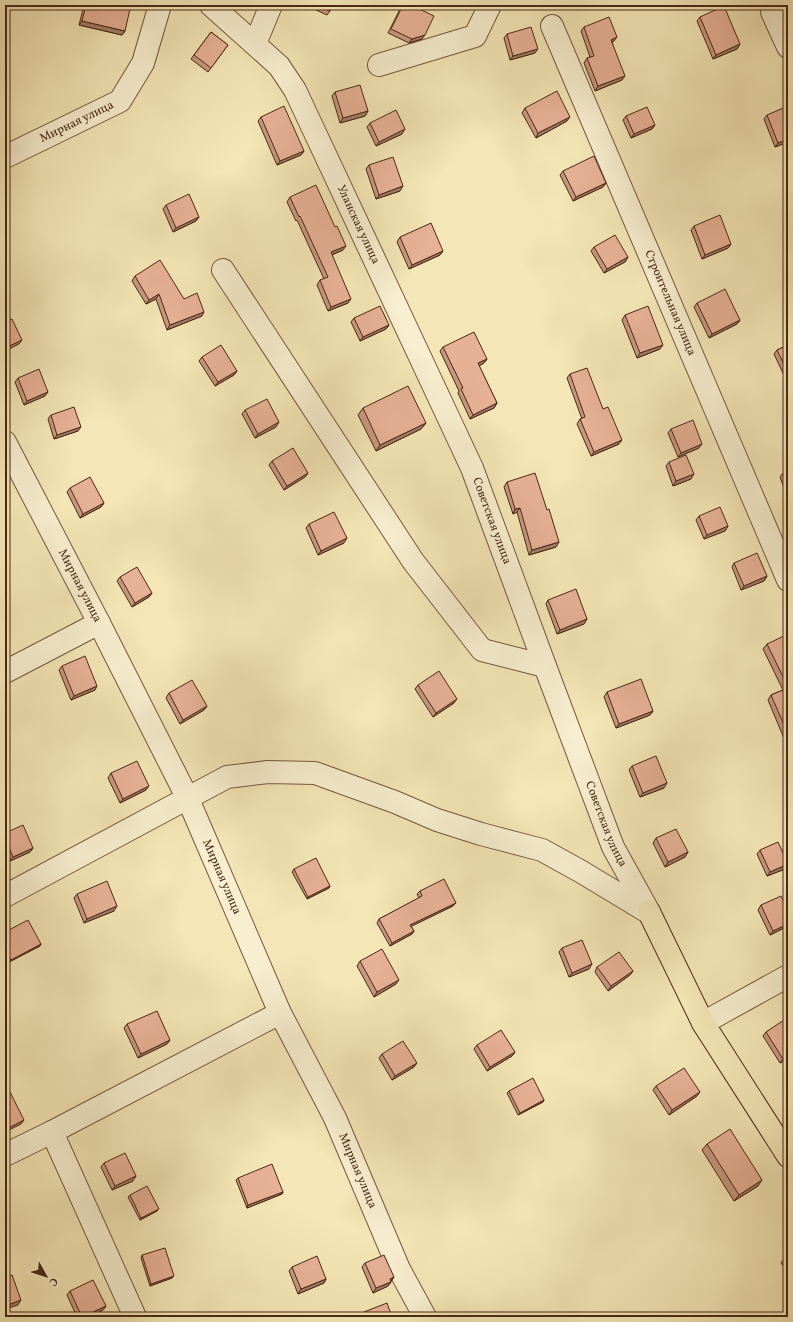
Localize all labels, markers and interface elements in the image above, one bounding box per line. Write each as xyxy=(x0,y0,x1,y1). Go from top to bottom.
street label: Мирная улица xyxy=(37,97,117,147)
street label: Уланская улица xyxy=(333,183,383,267)
street label: Строительная улица xyxy=(640,248,700,358)
street label: Советская улица xyxy=(468,475,515,567)
street label: Мирная улица xyxy=(54,546,105,625)
street label: Советская улица xyxy=(581,779,631,870)
street label: Мирная улица xyxy=(198,837,245,917)
street label: Мирная улица xyxy=(334,1131,380,1211)
north arrow xyxy=(26,1256,66,1296)
text: С xyxy=(45,1274,61,1289)

